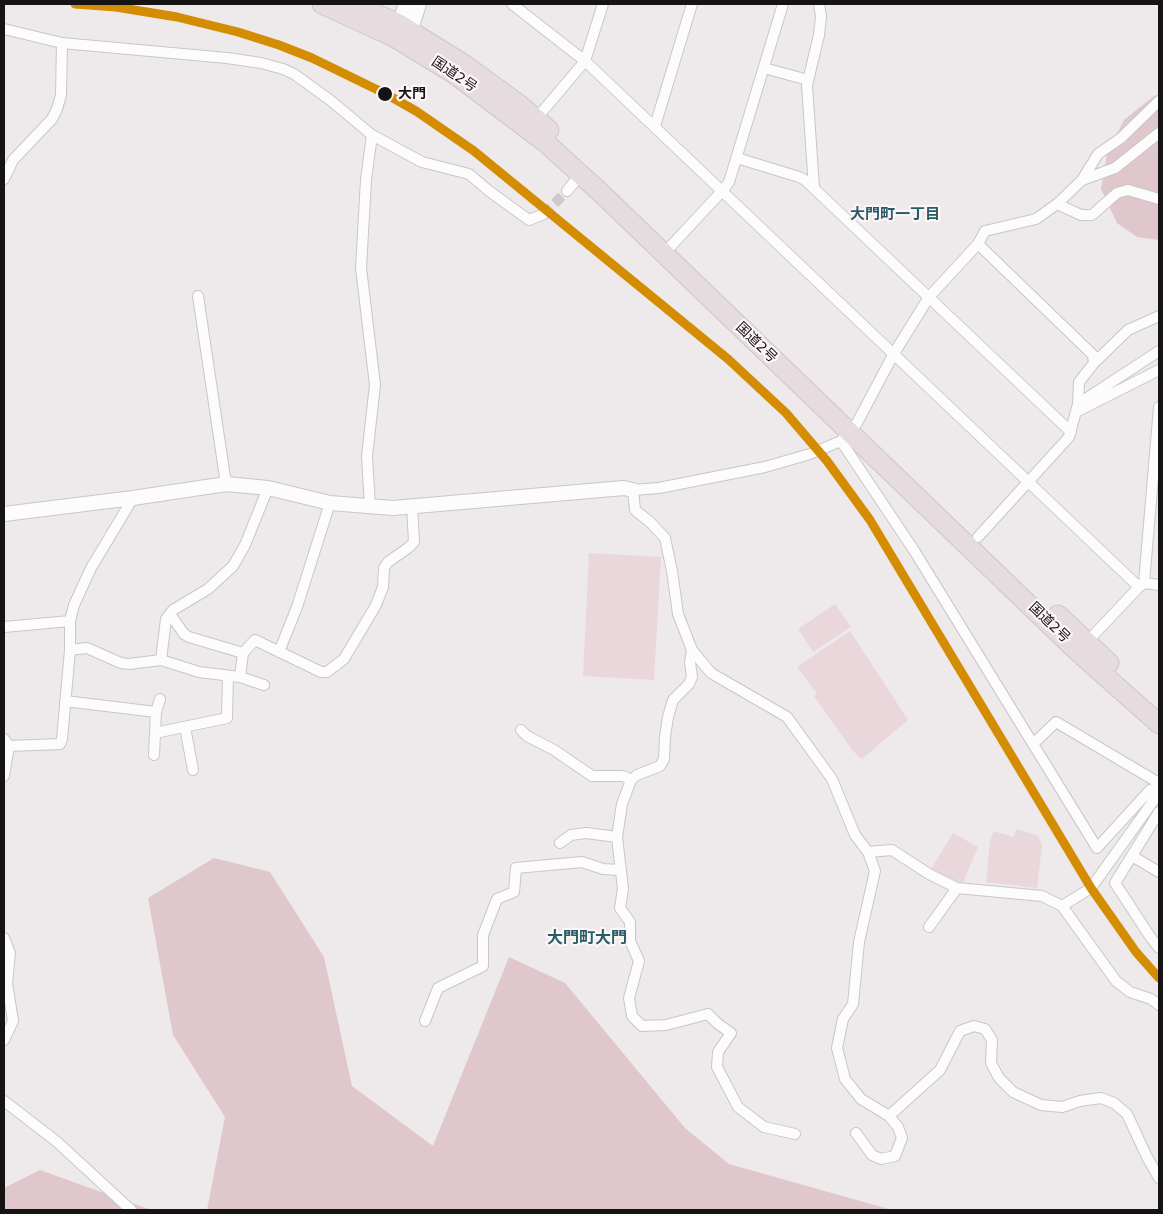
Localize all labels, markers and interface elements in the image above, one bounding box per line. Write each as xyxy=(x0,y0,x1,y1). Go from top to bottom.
street label: 国道2号 xyxy=(428,54,480,96)
marker: 大門 xyxy=(376,85,394,103)
place label: 大門 xyxy=(398,86,426,102)
district label: 大門町一丁目 xyxy=(850,206,940,224)
street label: 国道2号 xyxy=(732,319,780,367)
street label: 国道2号 xyxy=(1025,599,1073,647)
district label: 大門町大門 xyxy=(547,929,627,949)

